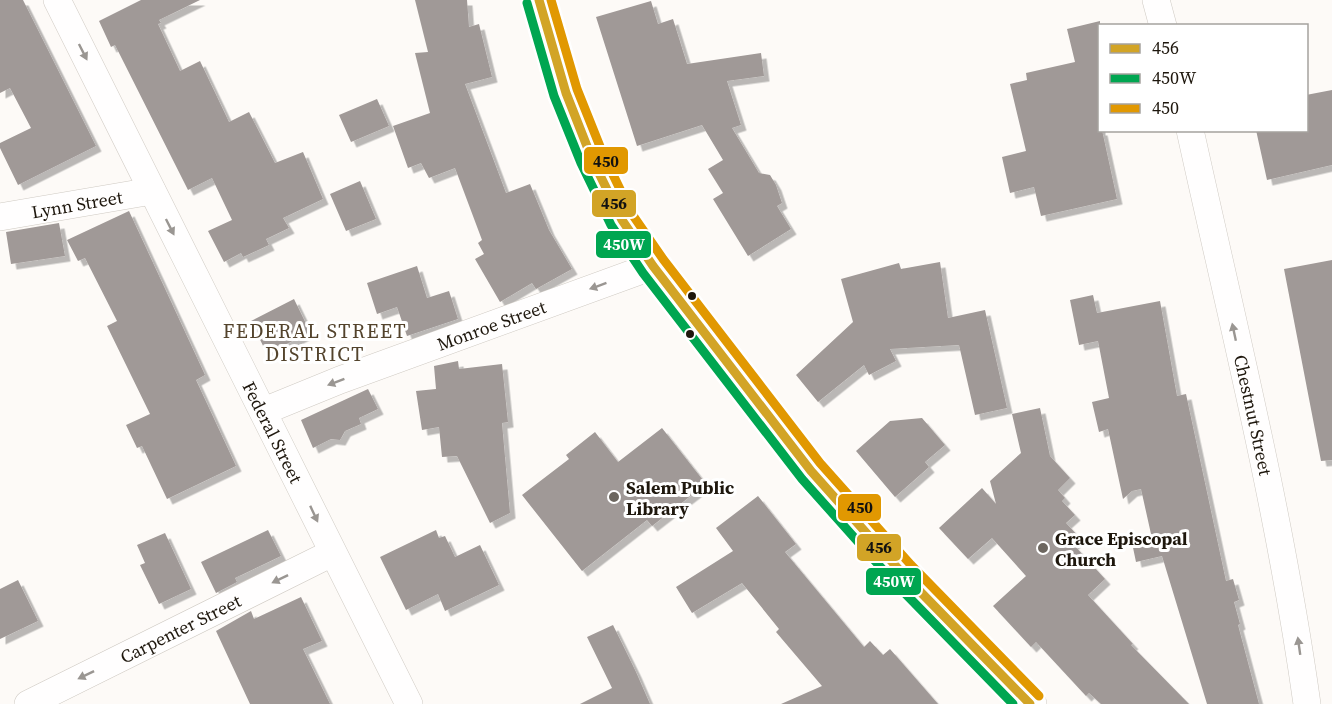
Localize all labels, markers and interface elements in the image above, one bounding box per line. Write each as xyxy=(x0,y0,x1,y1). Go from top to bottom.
legend xyxy=(1098,24,1308,132)
text: 456 xyxy=(1152,35,1179,60)
one-way arrow xyxy=(79,44,88,61)
text: 450W xyxy=(1152,65,1197,90)
text: 450 xyxy=(1152,95,1179,120)
line badge: 450 xyxy=(583,146,629,175)
text: 450 xyxy=(593,150,619,172)
street label: Lynn Street xyxy=(29,184,124,224)
line badge: 456 xyxy=(591,189,637,218)
text: 456 xyxy=(601,192,627,214)
one-way arrow xyxy=(166,218,175,235)
line badge: 450W xyxy=(595,230,652,259)
text: 450W xyxy=(603,233,645,255)
one-way arrow xyxy=(589,282,607,292)
unlabelled marker xyxy=(686,290,698,302)
street label: Monroe Street xyxy=(433,294,549,356)
district label: FEDERAL STREET DISTRICT xyxy=(223,317,407,368)
one-way arrow xyxy=(1229,322,1239,341)
unlabelled marker xyxy=(684,328,696,340)
street label: Chestnut Street xyxy=(1228,352,1279,478)
street label: Federal Street xyxy=(237,377,309,487)
one-way arrow xyxy=(326,377,344,387)
place label: Salem Public Library xyxy=(626,475,734,521)
marker: Salem Public Library xyxy=(607,490,621,504)
line badge: 450 xyxy=(837,493,882,522)
text: 450 xyxy=(847,496,873,518)
one-way arrow xyxy=(309,505,318,522)
place label: Grace Episcopal Church xyxy=(1055,526,1188,572)
line badge: 456 xyxy=(856,533,902,562)
text: 456 xyxy=(866,536,892,558)
marker: Grace Episcopal Church xyxy=(1036,541,1050,555)
line badge: 450W xyxy=(865,567,922,596)
text: 450W xyxy=(873,570,915,592)
one-way arrow xyxy=(271,574,289,584)
street label: Carpenter Street xyxy=(116,588,245,669)
one-way arrow xyxy=(1294,636,1303,655)
one-way arrow xyxy=(78,671,95,680)

